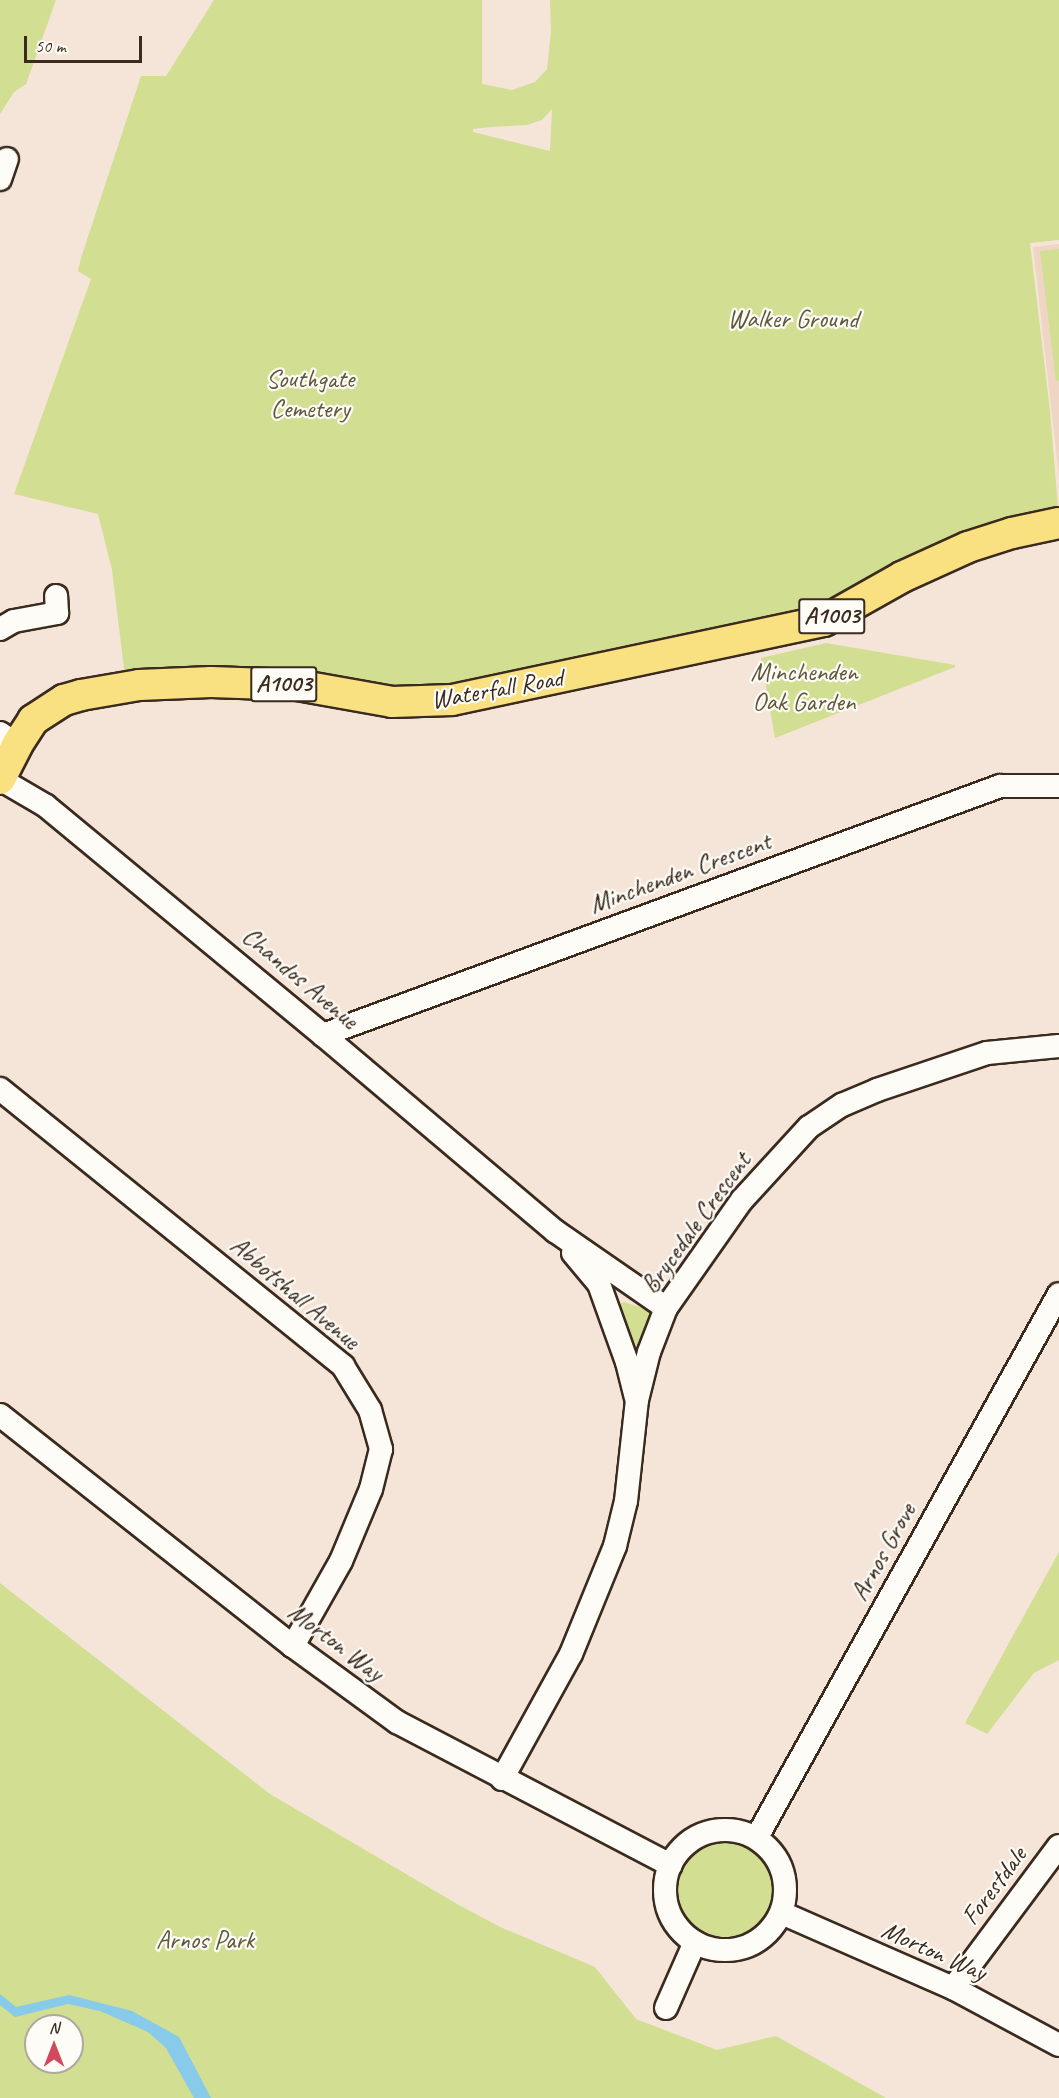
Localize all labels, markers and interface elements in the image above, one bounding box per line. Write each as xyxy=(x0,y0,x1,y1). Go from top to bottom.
scale bar xyxy=(27,24,146,62)
text: 50 m xyxy=(35,35,66,57)
park label: Walker Ground xyxy=(728,303,858,335)
park label: Southgate Cemetery xyxy=(266,363,354,424)
road number: A1003 xyxy=(798,595,866,637)
park label: Minchenden Oak Garden xyxy=(751,656,857,718)
street label: Waterfall Road xyxy=(429,662,565,716)
road number: A1003 xyxy=(250,663,318,705)
street label: Minchenden Crescent xyxy=(585,826,775,920)
street label: Chandos Avenue xyxy=(236,921,364,1035)
street label: Brycedale Crescent xyxy=(634,1146,758,1300)
street label: Abbotshall Avenue xyxy=(224,1230,366,1356)
street label: Arnos Grove xyxy=(844,1498,922,1606)
street label: Morton Way xyxy=(282,1596,390,1688)
street label: Forestdale xyxy=(955,1841,1033,1931)
street label: Morton Way xyxy=(877,1914,991,1988)
park label: Arnos Park xyxy=(155,1924,255,1956)
north arrow xyxy=(24,2014,84,2074)
text: N xyxy=(49,2018,59,2038)

